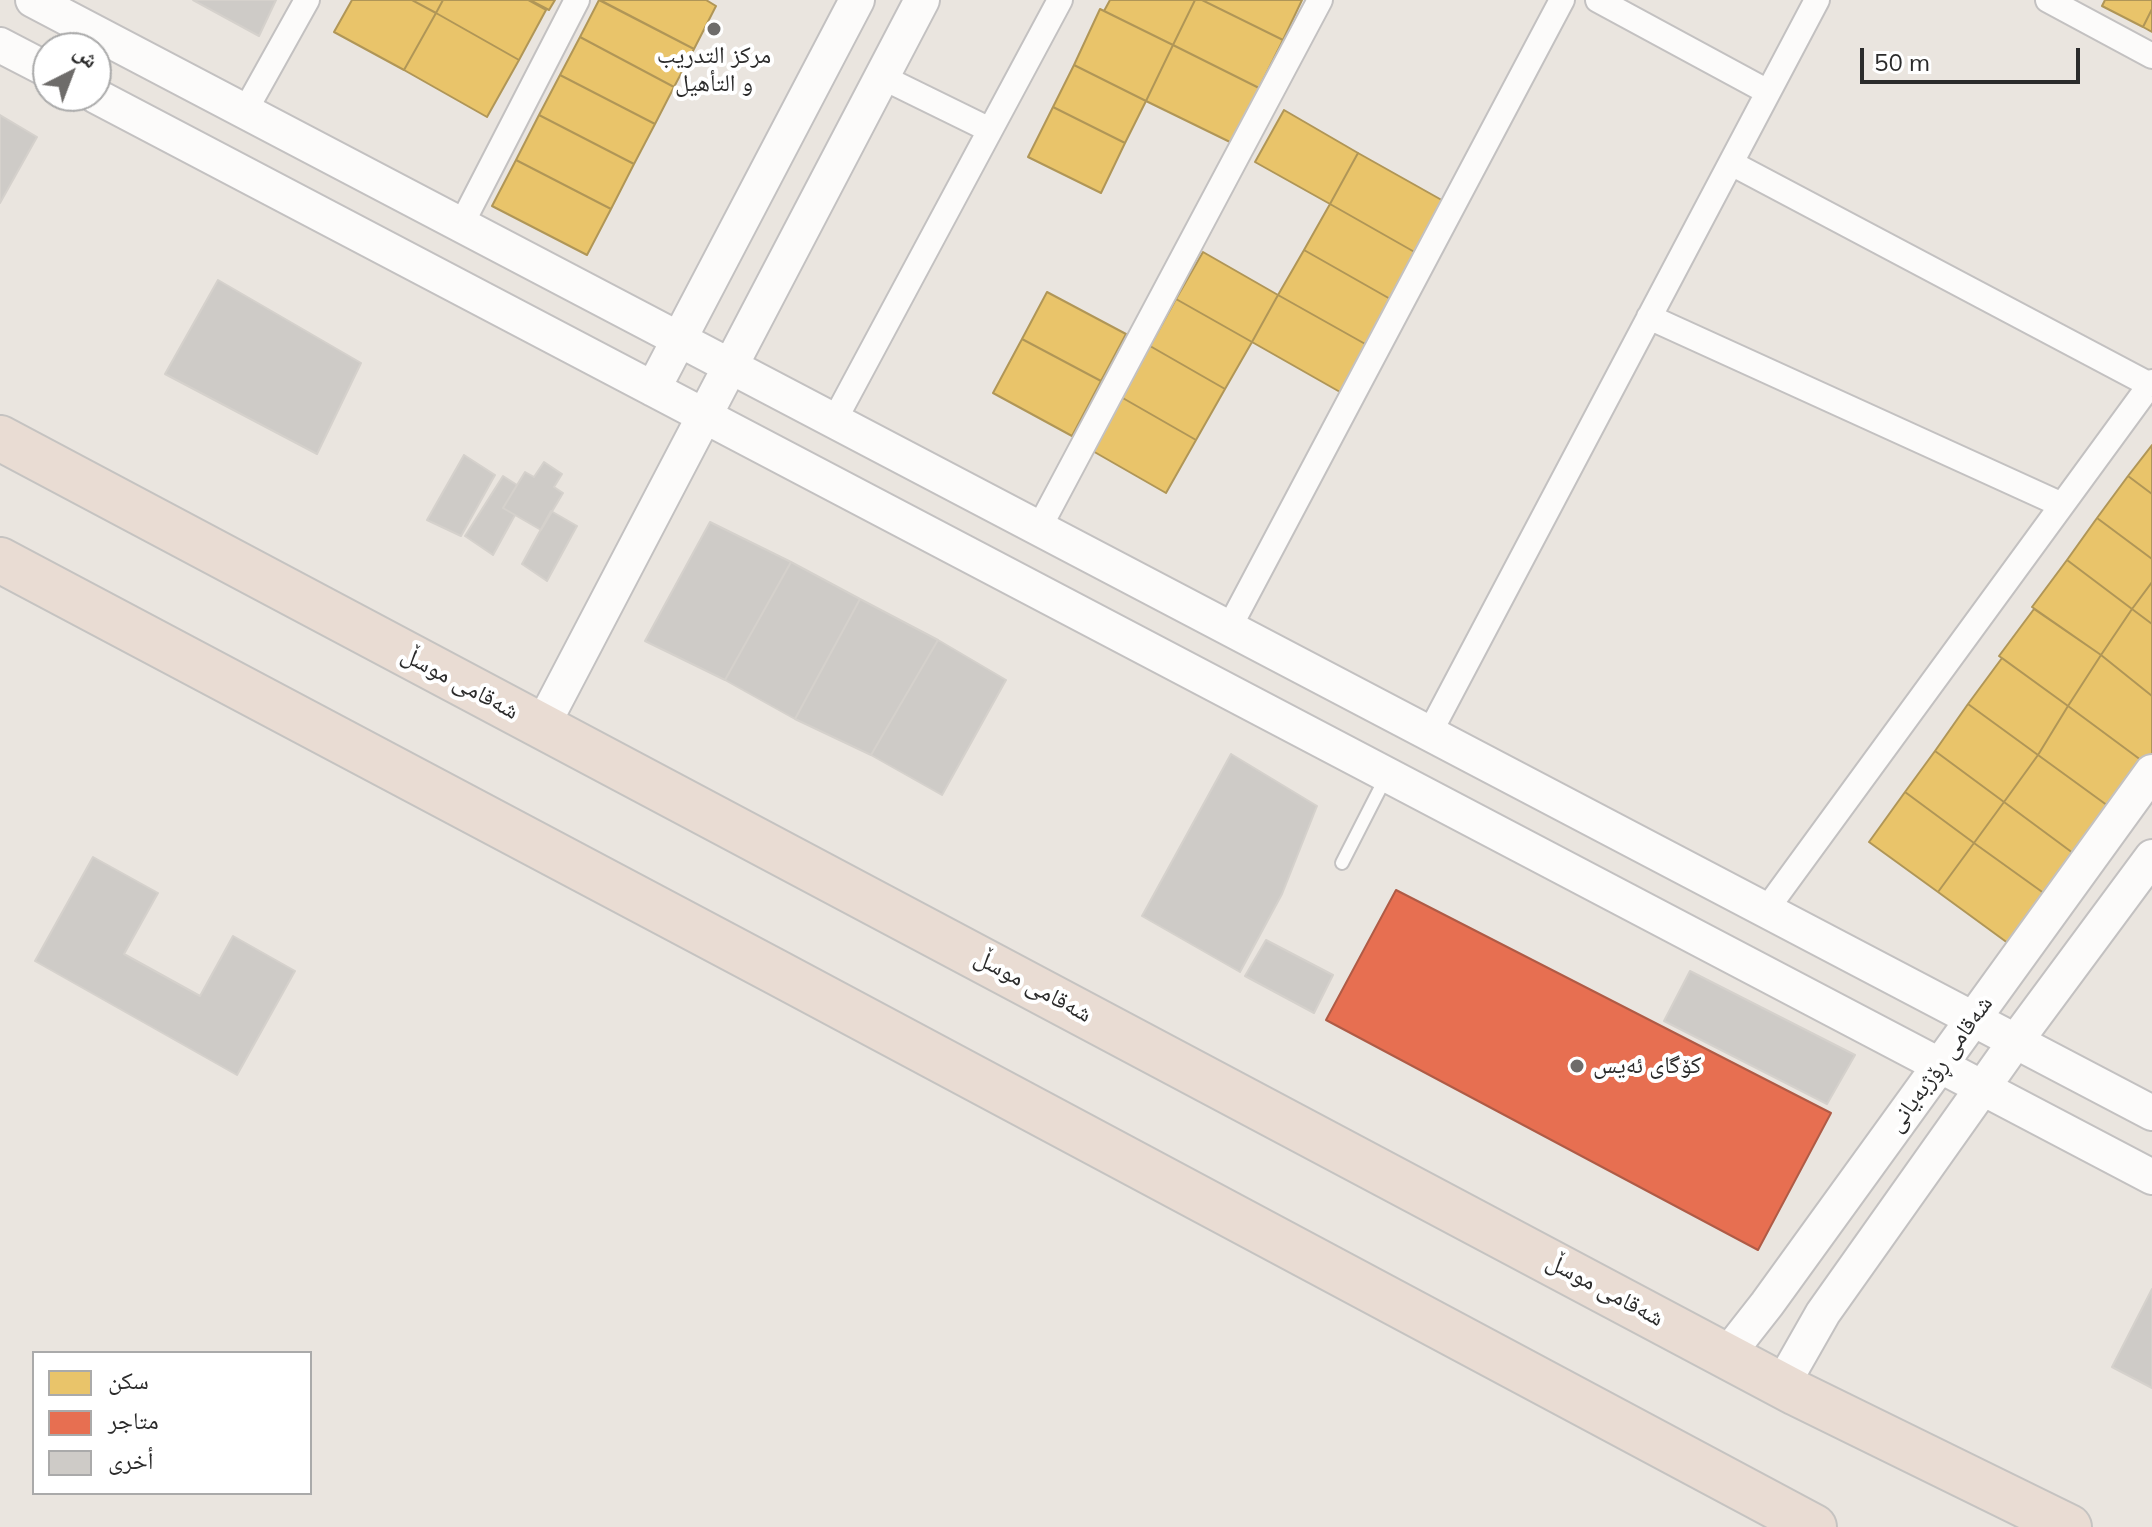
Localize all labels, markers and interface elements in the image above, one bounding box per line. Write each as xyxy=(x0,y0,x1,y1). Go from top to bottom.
marker: مركز التدريب و التأهيل xyxy=(705,20,723,38)
north arrow xyxy=(32,32,112,112)
scale bar xyxy=(1864,32,2084,82)
text: ش xyxy=(69,37,105,74)
place label: مركز التدريب و التأهيل xyxy=(657,42,771,98)
text: 50 m xyxy=(1874,47,1930,77)
street label: شەقامی موسڵ xyxy=(396,640,524,726)
street label: شەقامی موسڵ xyxy=(969,943,1097,1029)
street label: شەقامی ڕۆژبەیانی xyxy=(1881,990,1999,1138)
place label: کۆگای ئەیس xyxy=(1593,1052,1701,1080)
marker: کۆگای ئەیس xyxy=(1568,1057,1586,1075)
street label: شەقامی موسڵ xyxy=(1541,1247,1669,1333)
legend xyxy=(32,1351,312,1495)
text: سكن xyxy=(108,1365,149,1395)
text: متاجر xyxy=(108,1405,159,1435)
text: أخرى xyxy=(108,1445,154,1475)

